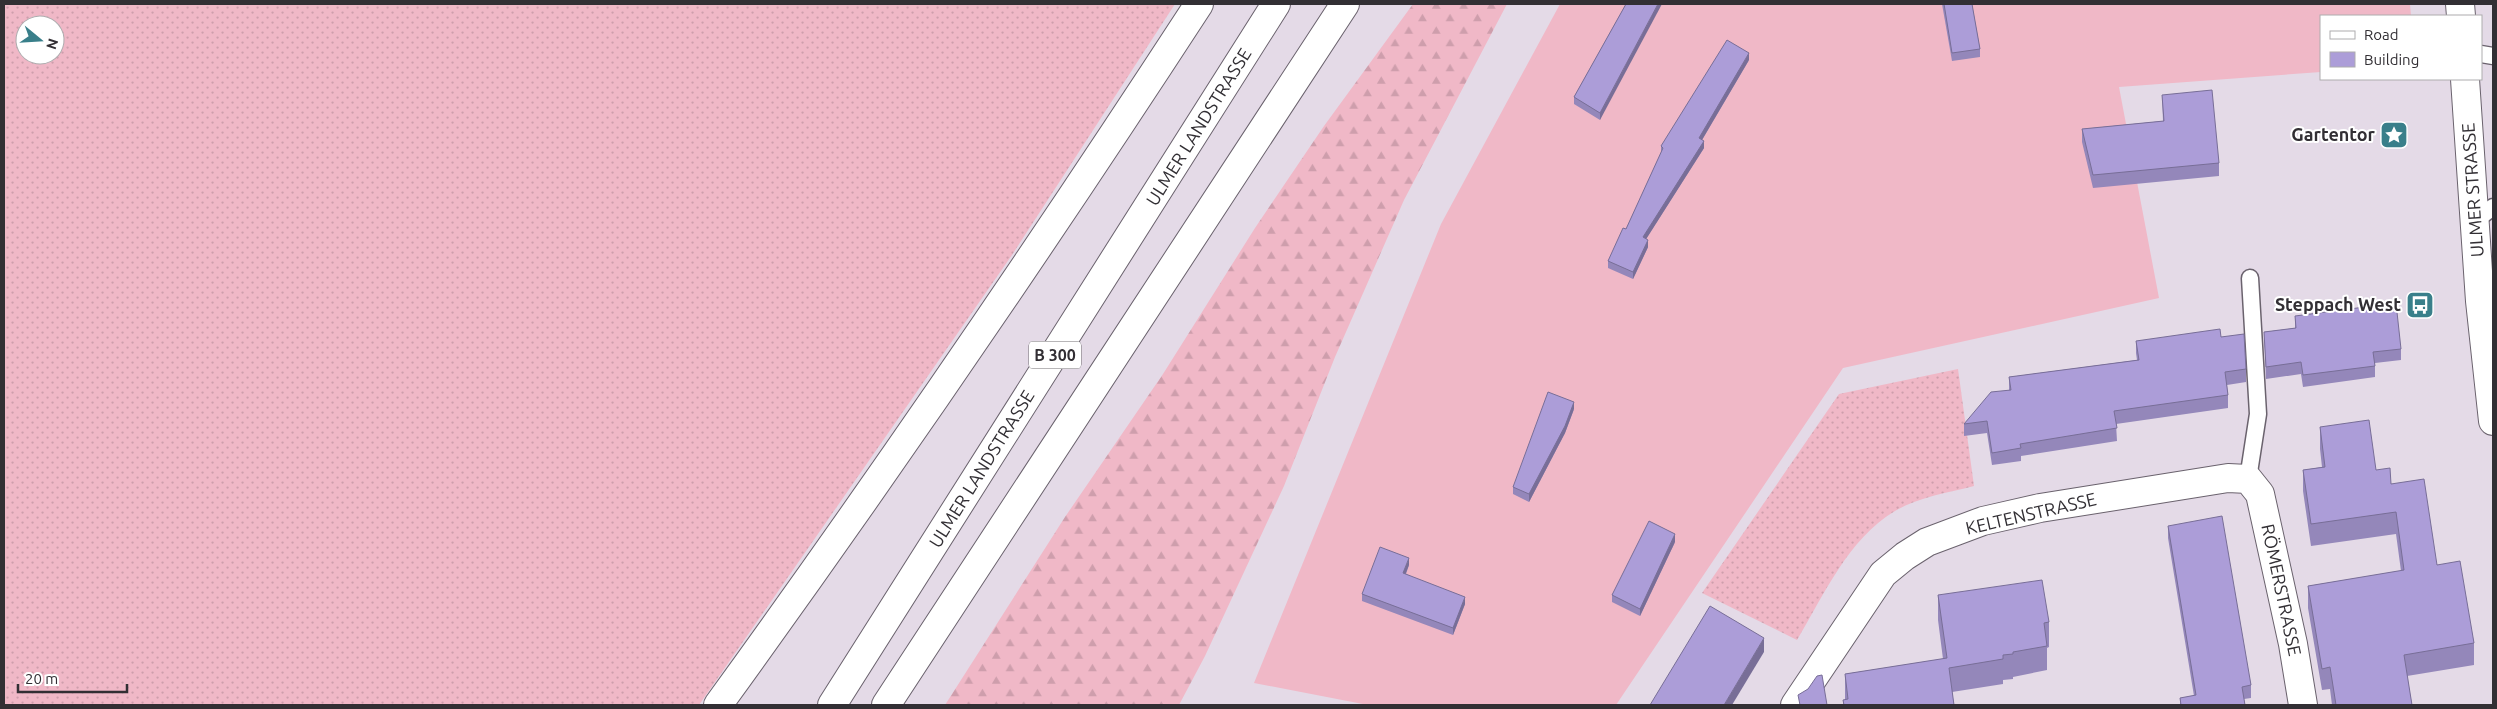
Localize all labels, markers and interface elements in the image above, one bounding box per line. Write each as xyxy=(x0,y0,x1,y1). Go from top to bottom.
north arrow xyxy=(15,15,65,65)
legend xyxy=(2320,15,2482,80)
text: Road xyxy=(2364,26,2399,43)
text: N xyxy=(43,37,62,51)
street label: ULMER LANDSTRASSE xyxy=(1142,44,1255,209)
text: Building xyxy=(2364,51,2419,68)
place icon: Gartentor xyxy=(2379,120,2409,150)
street label: ULMER STRASSE xyxy=(2457,122,2487,258)
place label: Gartentor xyxy=(2291,124,2376,144)
bus stop icon: Steppach West xyxy=(2405,290,2435,320)
place label: Steppach West xyxy=(2275,294,2401,314)
road number: B 300 xyxy=(1029,342,1081,368)
street label: ULMER LANDSTRASSE xyxy=(925,386,1038,551)
street label: KELTENSTRASSE xyxy=(1963,488,2098,538)
street label: RÖMERSTRASSE xyxy=(2258,522,2306,658)
scale bar xyxy=(18,662,126,694)
text: 20 m xyxy=(25,670,58,687)

